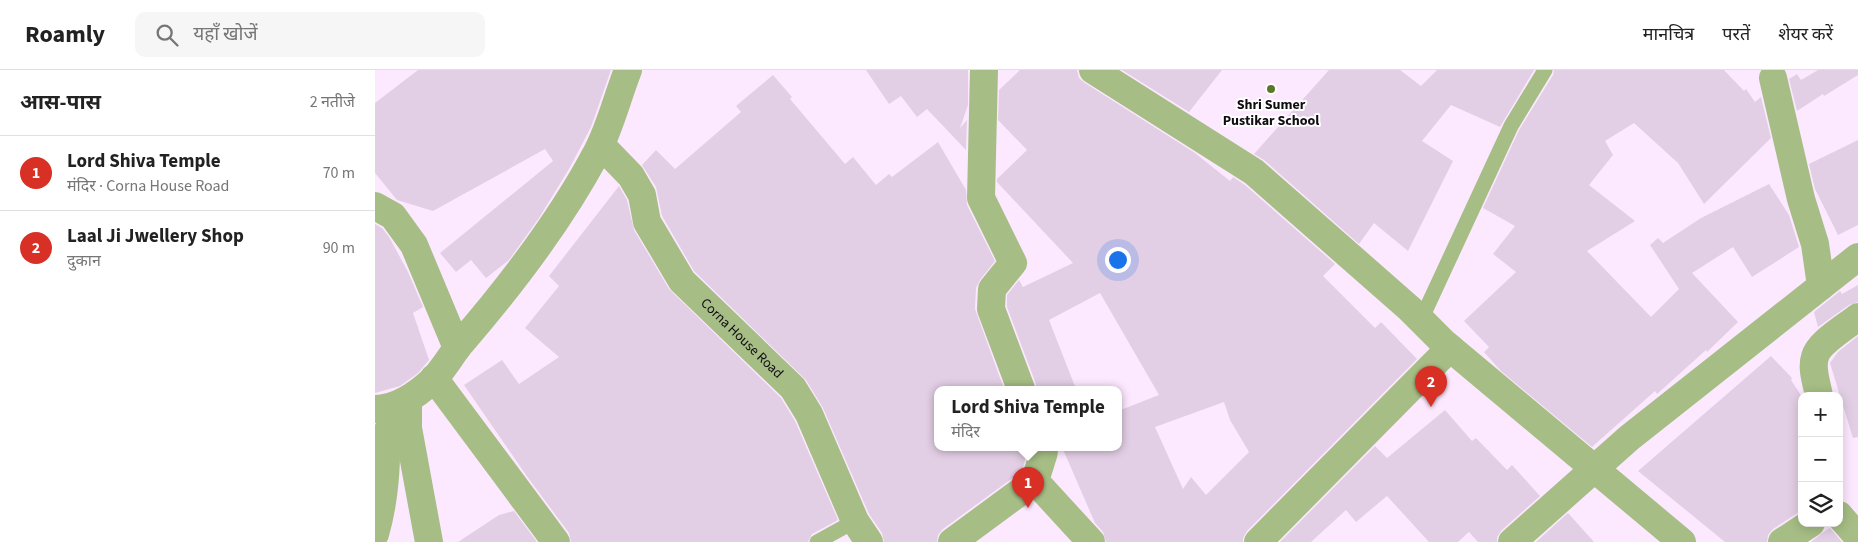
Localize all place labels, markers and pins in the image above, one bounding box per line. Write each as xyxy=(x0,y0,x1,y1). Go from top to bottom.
marker: Shri Sumer Pustikar School xyxy=(1265,83,1277,95)
place label: Shri Sumer Pustikar School xyxy=(1223,95,1319,131)
pin: 2 xyxy=(1415,366,1447,407)
pin: 1 xyxy=(1012,467,1044,508)

